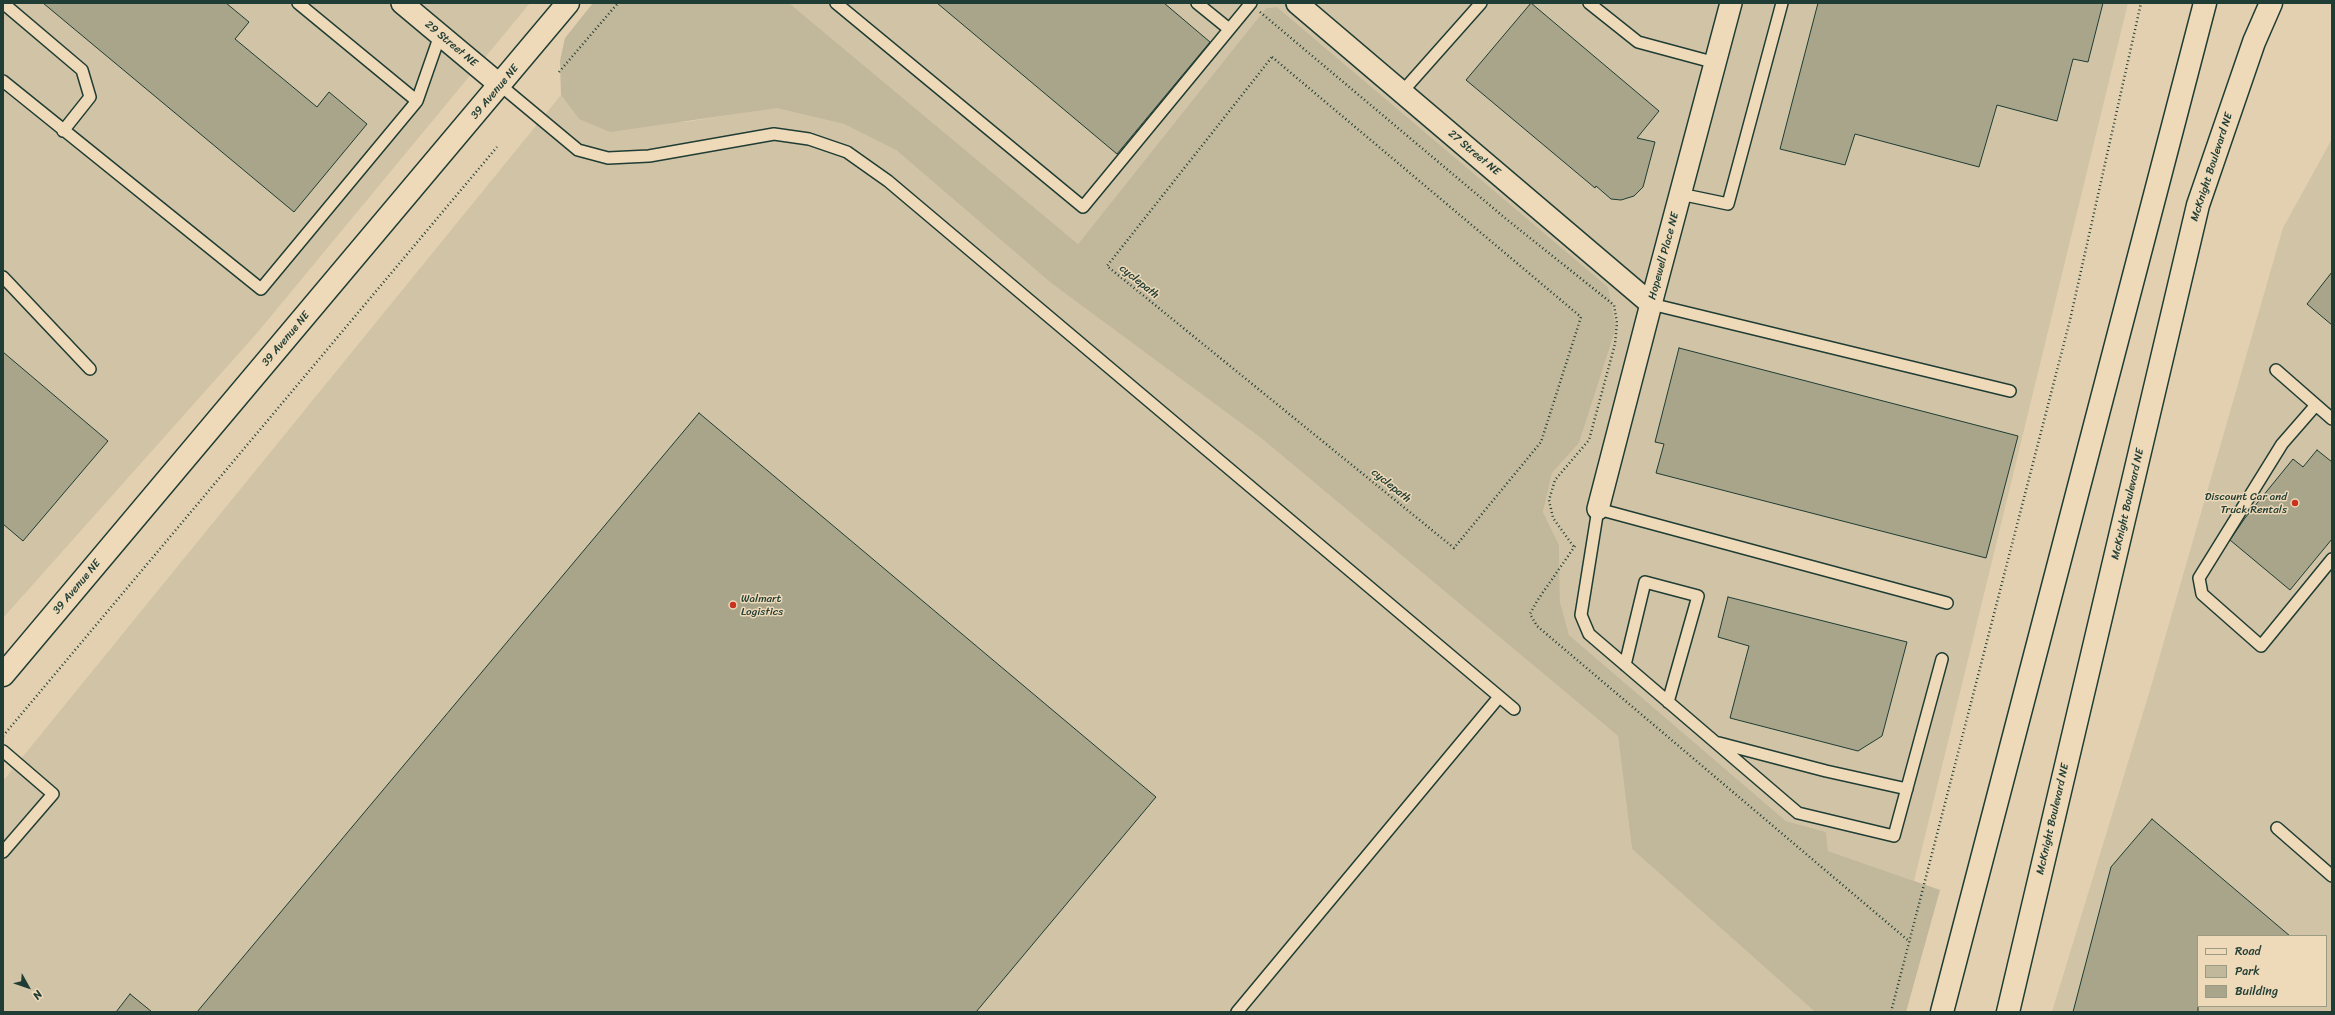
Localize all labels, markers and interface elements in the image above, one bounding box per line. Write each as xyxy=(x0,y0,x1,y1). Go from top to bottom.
street label: 29 Street NE xyxy=(422,18,480,70)
street label: 39 Avenue NE xyxy=(468,62,522,122)
street label: McKnight Boulevard NE xyxy=(2188,111,2236,223)
street label: 27 Street NE xyxy=(1445,127,1503,179)
street label: Hopewell Place NE xyxy=(1646,211,1682,301)
street label: cyclepath xyxy=(1117,262,1161,302)
street label: 39 Avenue NE xyxy=(259,309,313,369)
street label: McKnight Boulevard NE xyxy=(2109,447,2147,561)
street label: cyclepath xyxy=(1369,466,1413,506)
place label: Discount Car and Truck Rentals xyxy=(2205,490,2287,516)
marker: Discount Car and Truck Rentals xyxy=(2290,498,2300,508)
street label: 39 Avenue NE xyxy=(50,557,104,617)
place label: Walmart Logistics xyxy=(741,592,783,618)
marker: Walmart Logistics xyxy=(728,600,738,610)
street label: McKnight Boulevard NE xyxy=(2034,762,2072,876)
legend xyxy=(2197,935,2327,1007)
text: Road xyxy=(2235,940,2261,962)
text: Park xyxy=(2235,960,2260,982)
north arrow xyxy=(8,967,48,1007)
text: Building xyxy=(2235,980,2278,1002)
text: N xyxy=(28,986,47,1004)

